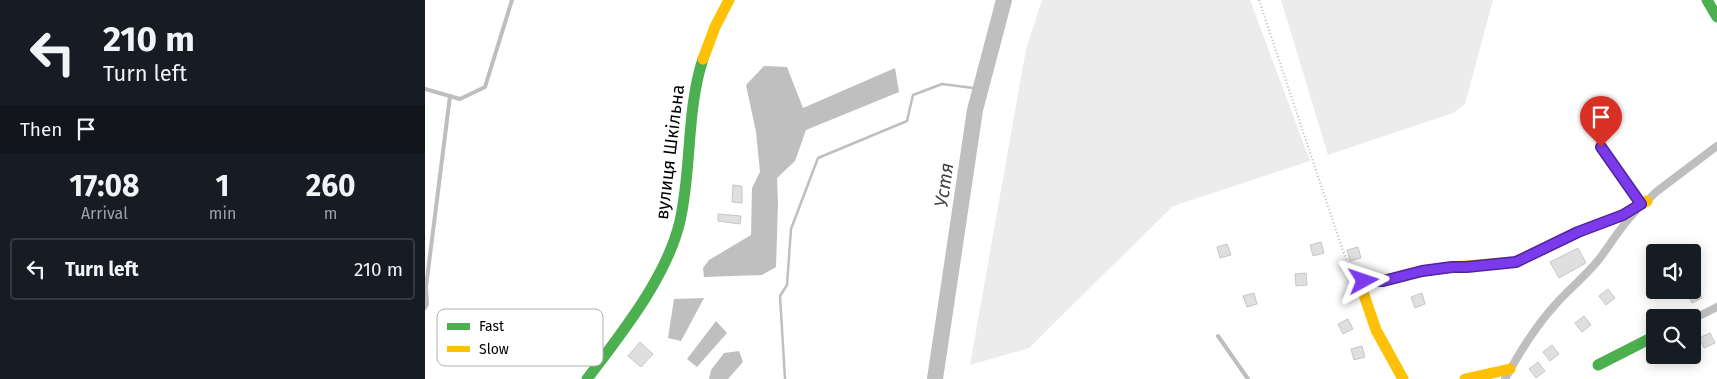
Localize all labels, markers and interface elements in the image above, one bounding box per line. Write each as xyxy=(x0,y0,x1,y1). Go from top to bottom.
text: 210 m xyxy=(103,18,195,60)
icon: left xyxy=(20,20,85,85)
text: Turn left xyxy=(103,60,187,87)
street label: вулиця Шкільна xyxy=(651,83,689,221)
pin xyxy=(1580,96,1622,147)
icon: arrive xyxy=(1587,103,1615,131)
icon: arrive xyxy=(72,115,100,143)
text: Then xyxy=(20,118,62,141)
water label: Устя xyxy=(929,161,959,209)
text: 17:08 xyxy=(69,168,139,204)
text: 1 xyxy=(216,168,230,204)
text: 260 xyxy=(306,168,356,204)
text: Arrival xyxy=(81,204,128,223)
text: min xyxy=(209,204,236,223)
text: m xyxy=(324,204,338,223)
map controls xyxy=(1646,244,1701,364)
button: sound xyxy=(1646,244,1701,299)
position arrow xyxy=(1337,254,1389,306)
icon: left xyxy=(22,255,50,283)
text: Turn left xyxy=(65,258,139,281)
text: 210 m xyxy=(354,258,403,281)
legend xyxy=(437,309,603,366)
button: search xyxy=(1646,309,1701,364)
text: Fast xyxy=(479,318,505,335)
text: Slow xyxy=(479,341,509,358)

